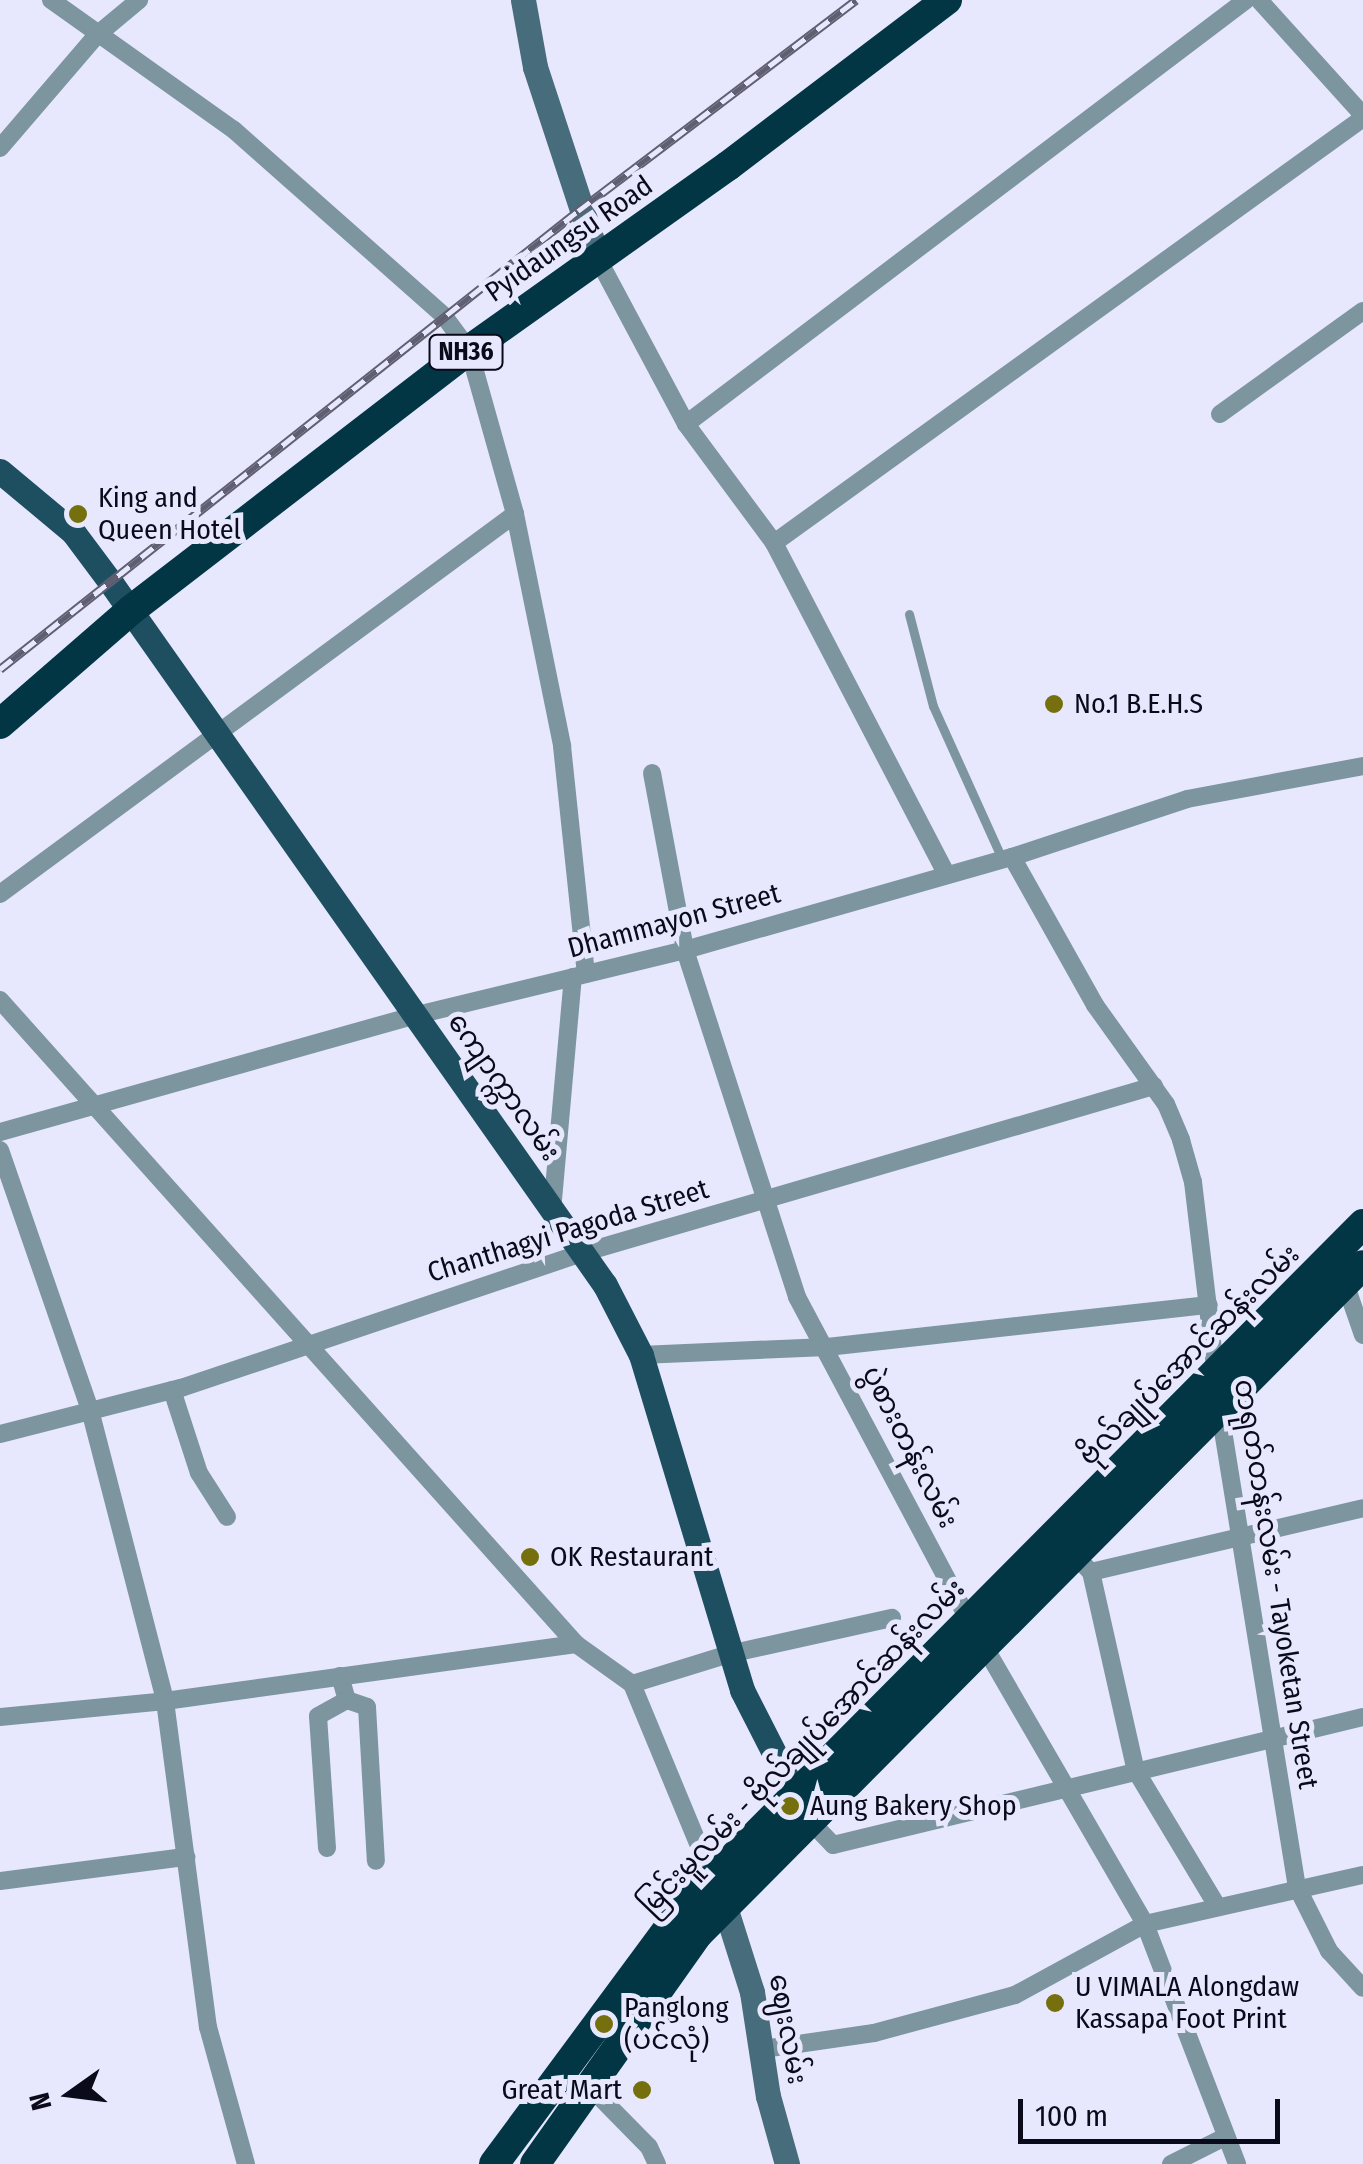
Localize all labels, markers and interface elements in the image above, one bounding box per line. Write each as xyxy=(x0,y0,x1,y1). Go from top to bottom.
street label: Pyidaungsu Road xyxy=(479,169,659,309)
road number: NH36 xyxy=(428,332,504,372)
place label: King and Queen Hotel xyxy=(98,481,241,547)
marker: King and Queen Hotel xyxy=(67,503,89,525)
place label: No.1 B.E.H.S xyxy=(1074,687,1203,721)
marker: No.1 B.E.H.S xyxy=(1043,693,1065,715)
street label: Dhammayon Street xyxy=(564,877,784,965)
street label: ကျောက္ကာလမ်း xyxy=(441,1006,567,1168)
street label: Chanthagyi Pagoda Street xyxy=(423,1172,713,1290)
street label: ဗိုလ်ချုပ်အောင်ဆန်းလမ်း xyxy=(1072,1238,1306,1472)
street label: ပွဲစားတန်းလမ်း xyxy=(855,1360,965,1534)
street label: တရုတ်တန်းလမ်း - Tayoketan Street xyxy=(1227,1377,1325,1791)
place label: OK Restaurant xyxy=(550,1540,713,1574)
marker: OK Restaurant xyxy=(519,1546,541,1568)
street label: မြင်းမူလမ်း - ဗိုလ်ချုပ်အောင်ဆန်းလမ်း xyxy=(632,1572,972,1922)
place label: Aung Bakery Shop xyxy=(810,1789,1017,1823)
marker: Aung Bakery Shop xyxy=(779,1795,801,1817)
place label: U VIMALA Alongdaw Kassapa Foot Print xyxy=(1075,1970,1299,2036)
street label: ဈေးလမ်း xyxy=(762,1971,814,2087)
place label: Panglong (ပင်လုံ) xyxy=(624,1991,729,2057)
marker: U VIMALA Alongdaw Kassapa Foot Print xyxy=(1044,1992,1066,2014)
marker: Panglong (ပင်လုံ) xyxy=(593,2013,615,2035)
north arrow xyxy=(20,2044,120,2144)
place label: Great Mart xyxy=(501,2073,622,2107)
marker: Great Mart xyxy=(631,2079,653,2101)
scale bar xyxy=(1023,2079,1286,2141)
text: N xyxy=(22,2089,58,2114)
text: 100 m xyxy=(1035,2098,1108,2134)

